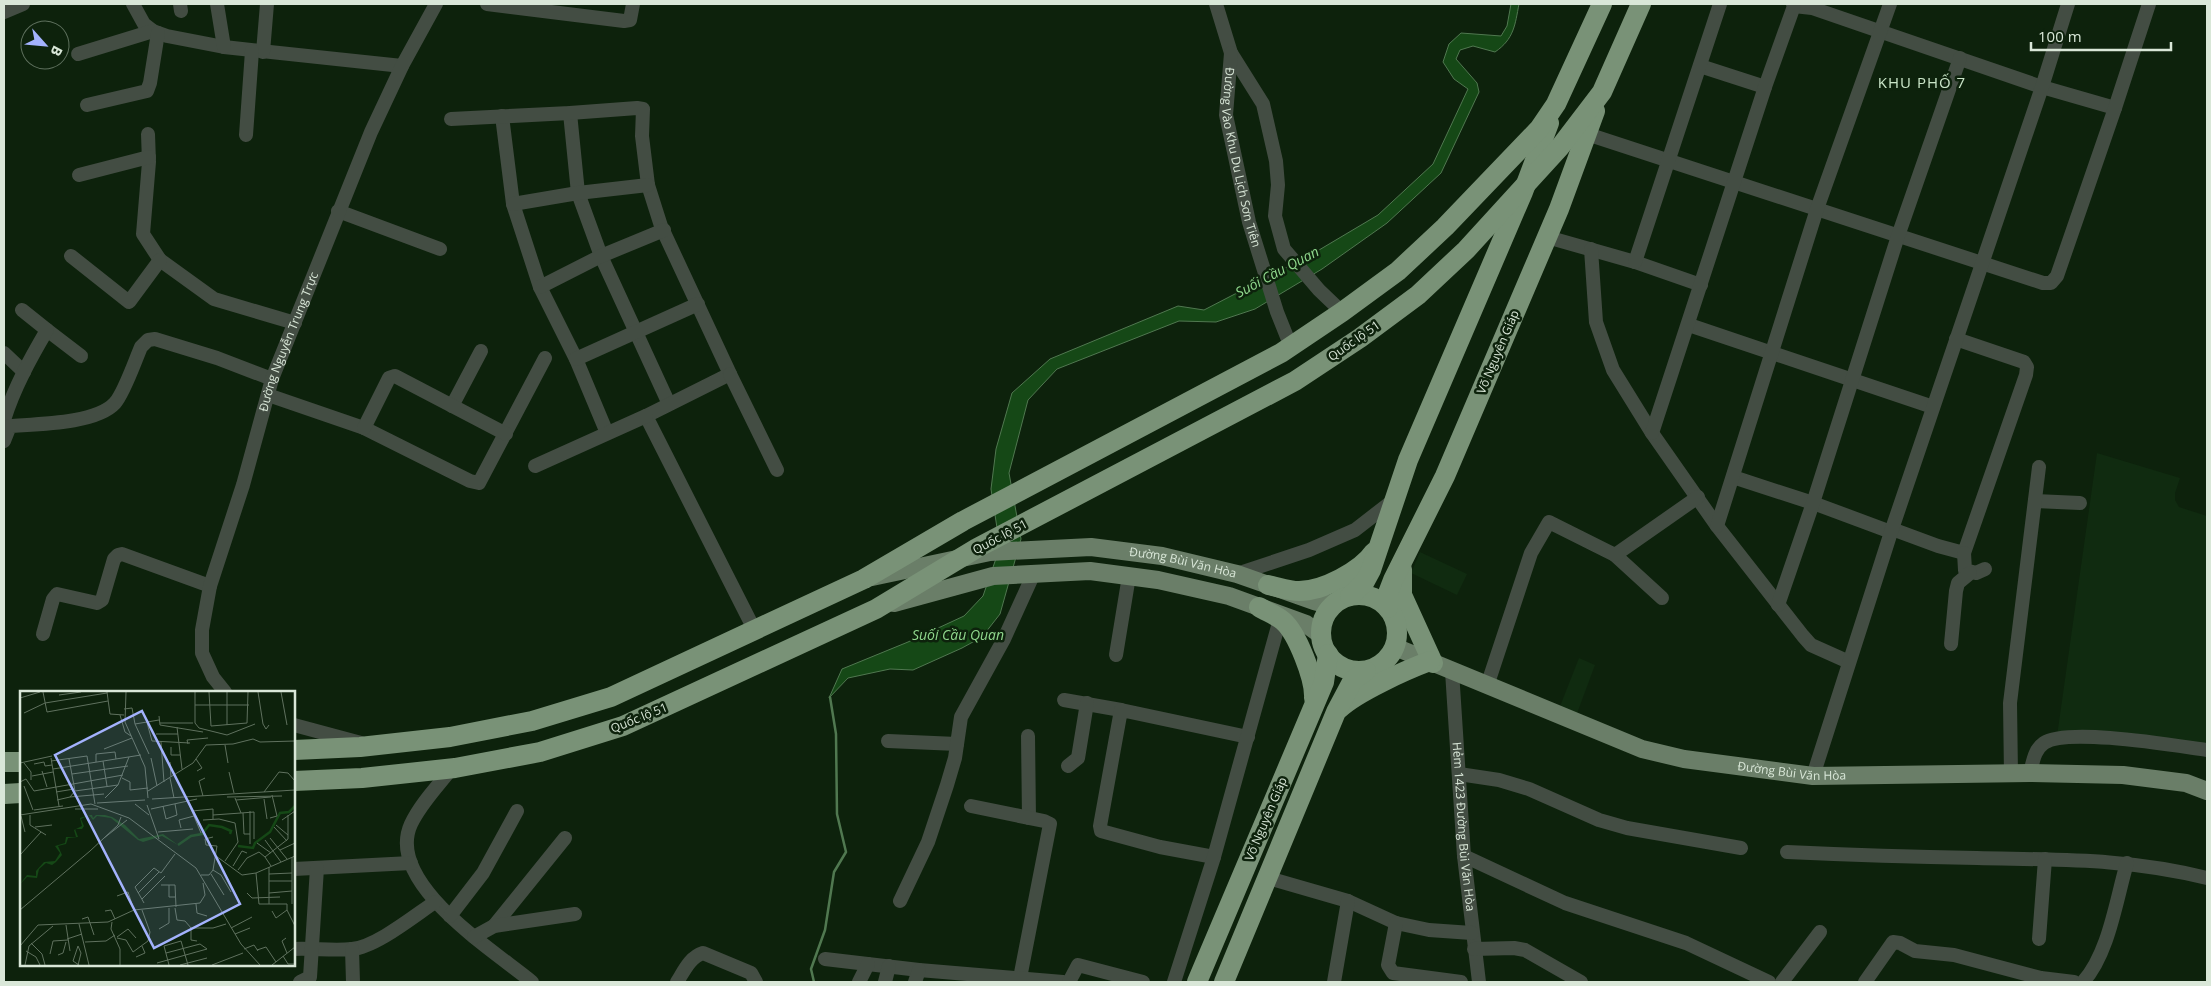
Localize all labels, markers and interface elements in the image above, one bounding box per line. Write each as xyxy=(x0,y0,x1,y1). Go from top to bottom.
north arrow xyxy=(20,20,70,70)
scale bar xyxy=(2031,20,2171,52)
text: 100 m xyxy=(2038,26,2082,46)
text: B xyxy=(46,43,68,60)
street label: Đường Vào Khu Du Lịch Sơn Tiên xyxy=(1218,67,1265,249)
district label: KHU PHỐ 7 xyxy=(1878,72,1966,92)
water label: Suối Cầu Quan xyxy=(1232,242,1322,302)
street label: Đường Nguyễn Trung Trực xyxy=(254,269,322,414)
street label: Võ Nguyên Giáp xyxy=(1472,307,1523,396)
street label: Quốc lộ 51 xyxy=(1324,316,1383,365)
street label: Quốc lộ 51 xyxy=(969,515,1030,558)
street label: Đường Bùi Văn Hòa xyxy=(1128,543,1238,582)
water label: Suối Cầu Quan xyxy=(912,625,1004,644)
inset map xyxy=(20,691,295,966)
street label: Quốc lộ 51 xyxy=(608,698,670,737)
street label: Hẻm 1423 Đường Bùi Văn Hòa xyxy=(1449,741,1480,912)
street label: Đường Bùi Văn Hòa xyxy=(1736,757,1846,784)
street label: Võ Nguyên Giáp xyxy=(1240,774,1291,863)

